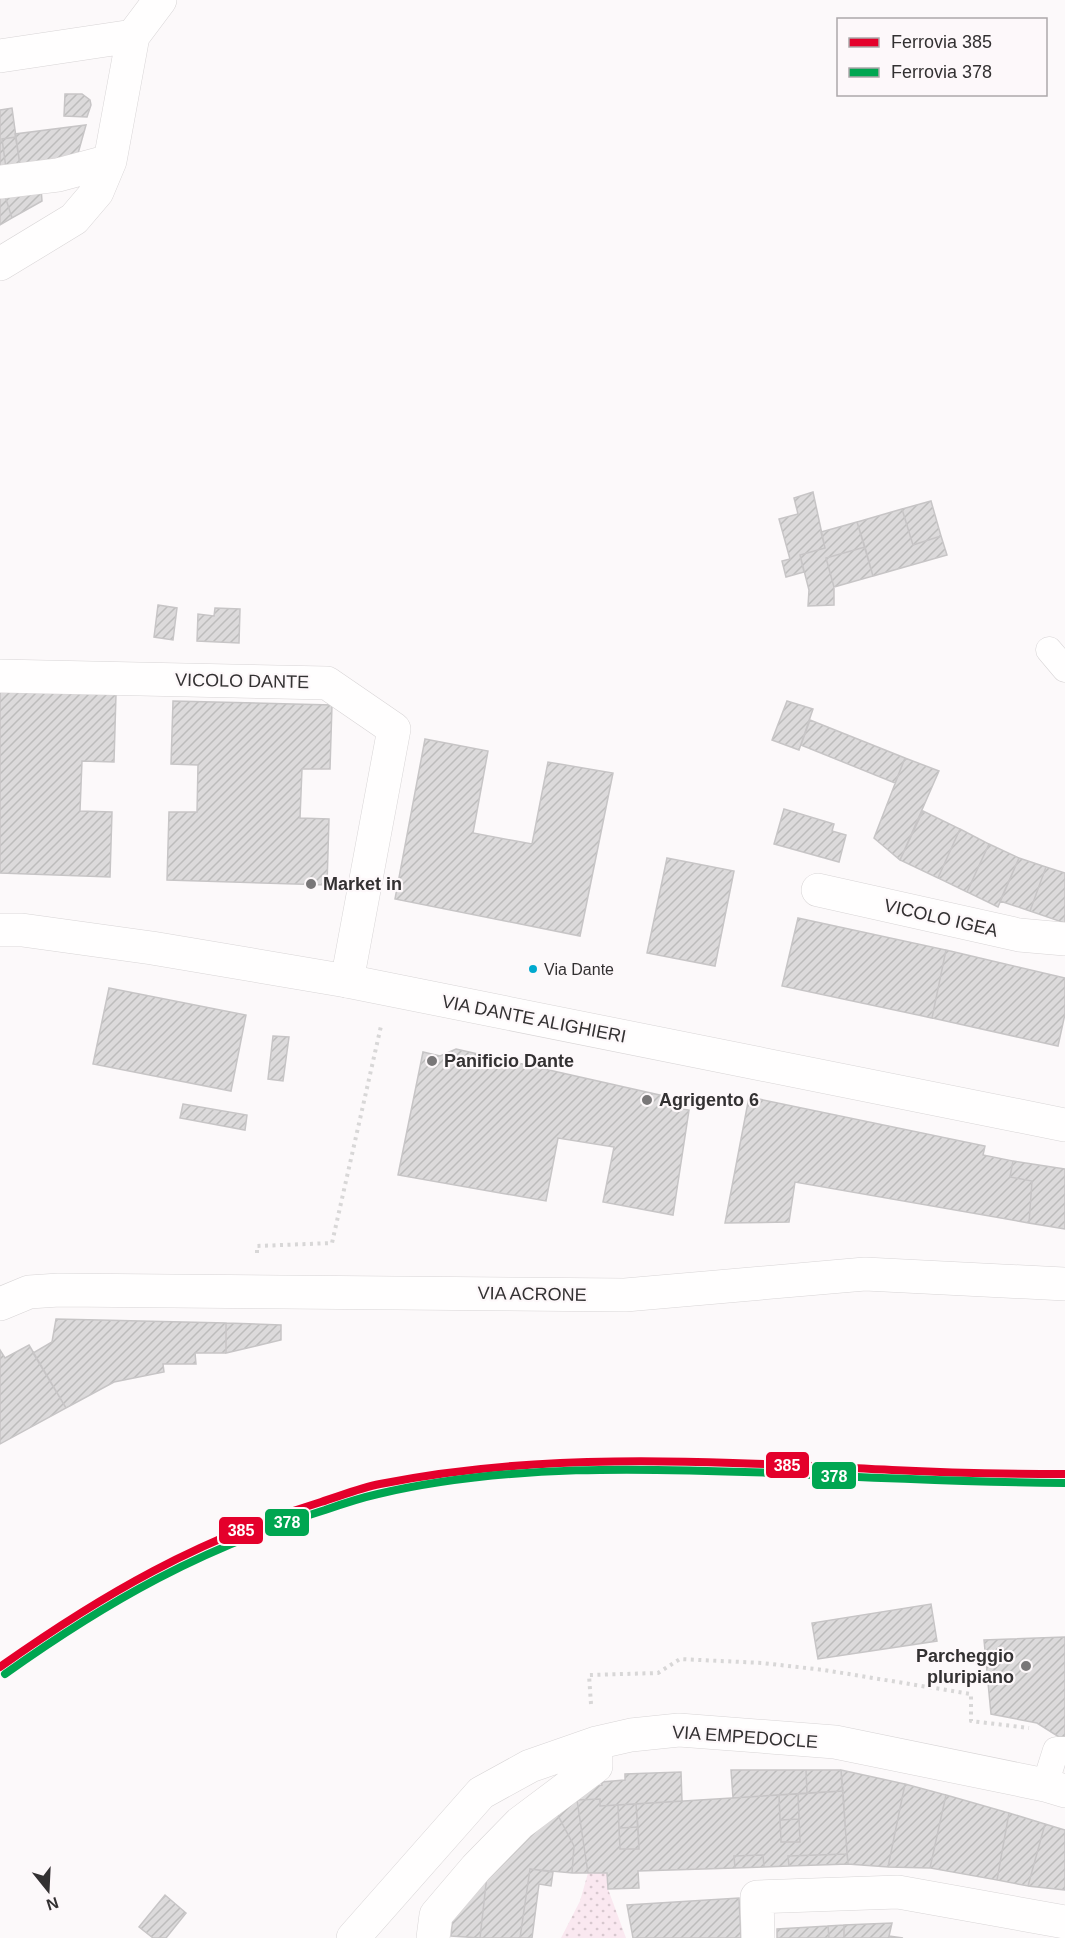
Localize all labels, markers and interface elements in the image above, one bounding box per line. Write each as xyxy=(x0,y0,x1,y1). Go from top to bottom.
legend xyxy=(837,18,1047,96)
text: Ferrovia 385 xyxy=(891,32,992,52)
text: Ferrovia 378 xyxy=(891,62,992,82)
street label: VICOLO DANTE xyxy=(175,670,309,692)
place label: Market in xyxy=(323,874,402,894)
marker: Market in xyxy=(304,877,318,891)
street label: VICOLO IGEA xyxy=(882,895,1000,941)
place label: Via Dante xyxy=(544,961,614,978)
marker: Via Dante xyxy=(527,963,539,975)
street label: VIA DANTE ALIGHIERI xyxy=(440,991,628,1047)
place label: Panificio Dante xyxy=(444,1051,574,1071)
marker: Panificio Dante xyxy=(425,1054,439,1068)
place label: Agrigento 6 xyxy=(659,1090,759,1110)
marker: Agrigento 6 xyxy=(640,1093,654,1107)
street label: VIA ACRONE xyxy=(477,1283,587,1305)
line badge: 385 xyxy=(765,1451,810,1479)
text: 385 xyxy=(774,1457,800,1474)
line badge: 378 xyxy=(811,1461,857,1490)
text: 378 xyxy=(821,1468,847,1485)
line badge: 378 xyxy=(264,1508,310,1537)
text: 378 xyxy=(274,1514,300,1531)
line badge: 385 xyxy=(218,1516,264,1545)
text: 385 xyxy=(228,1522,254,1539)
place label: Parcheggio pluripiano xyxy=(916,1646,1014,1687)
marker: Parcheggio pluripiano xyxy=(1019,1659,1033,1673)
street label: VIA EMPEDOCLE xyxy=(671,1722,819,1752)
north arrow xyxy=(18,1860,78,1920)
text: N xyxy=(44,1894,61,1914)

